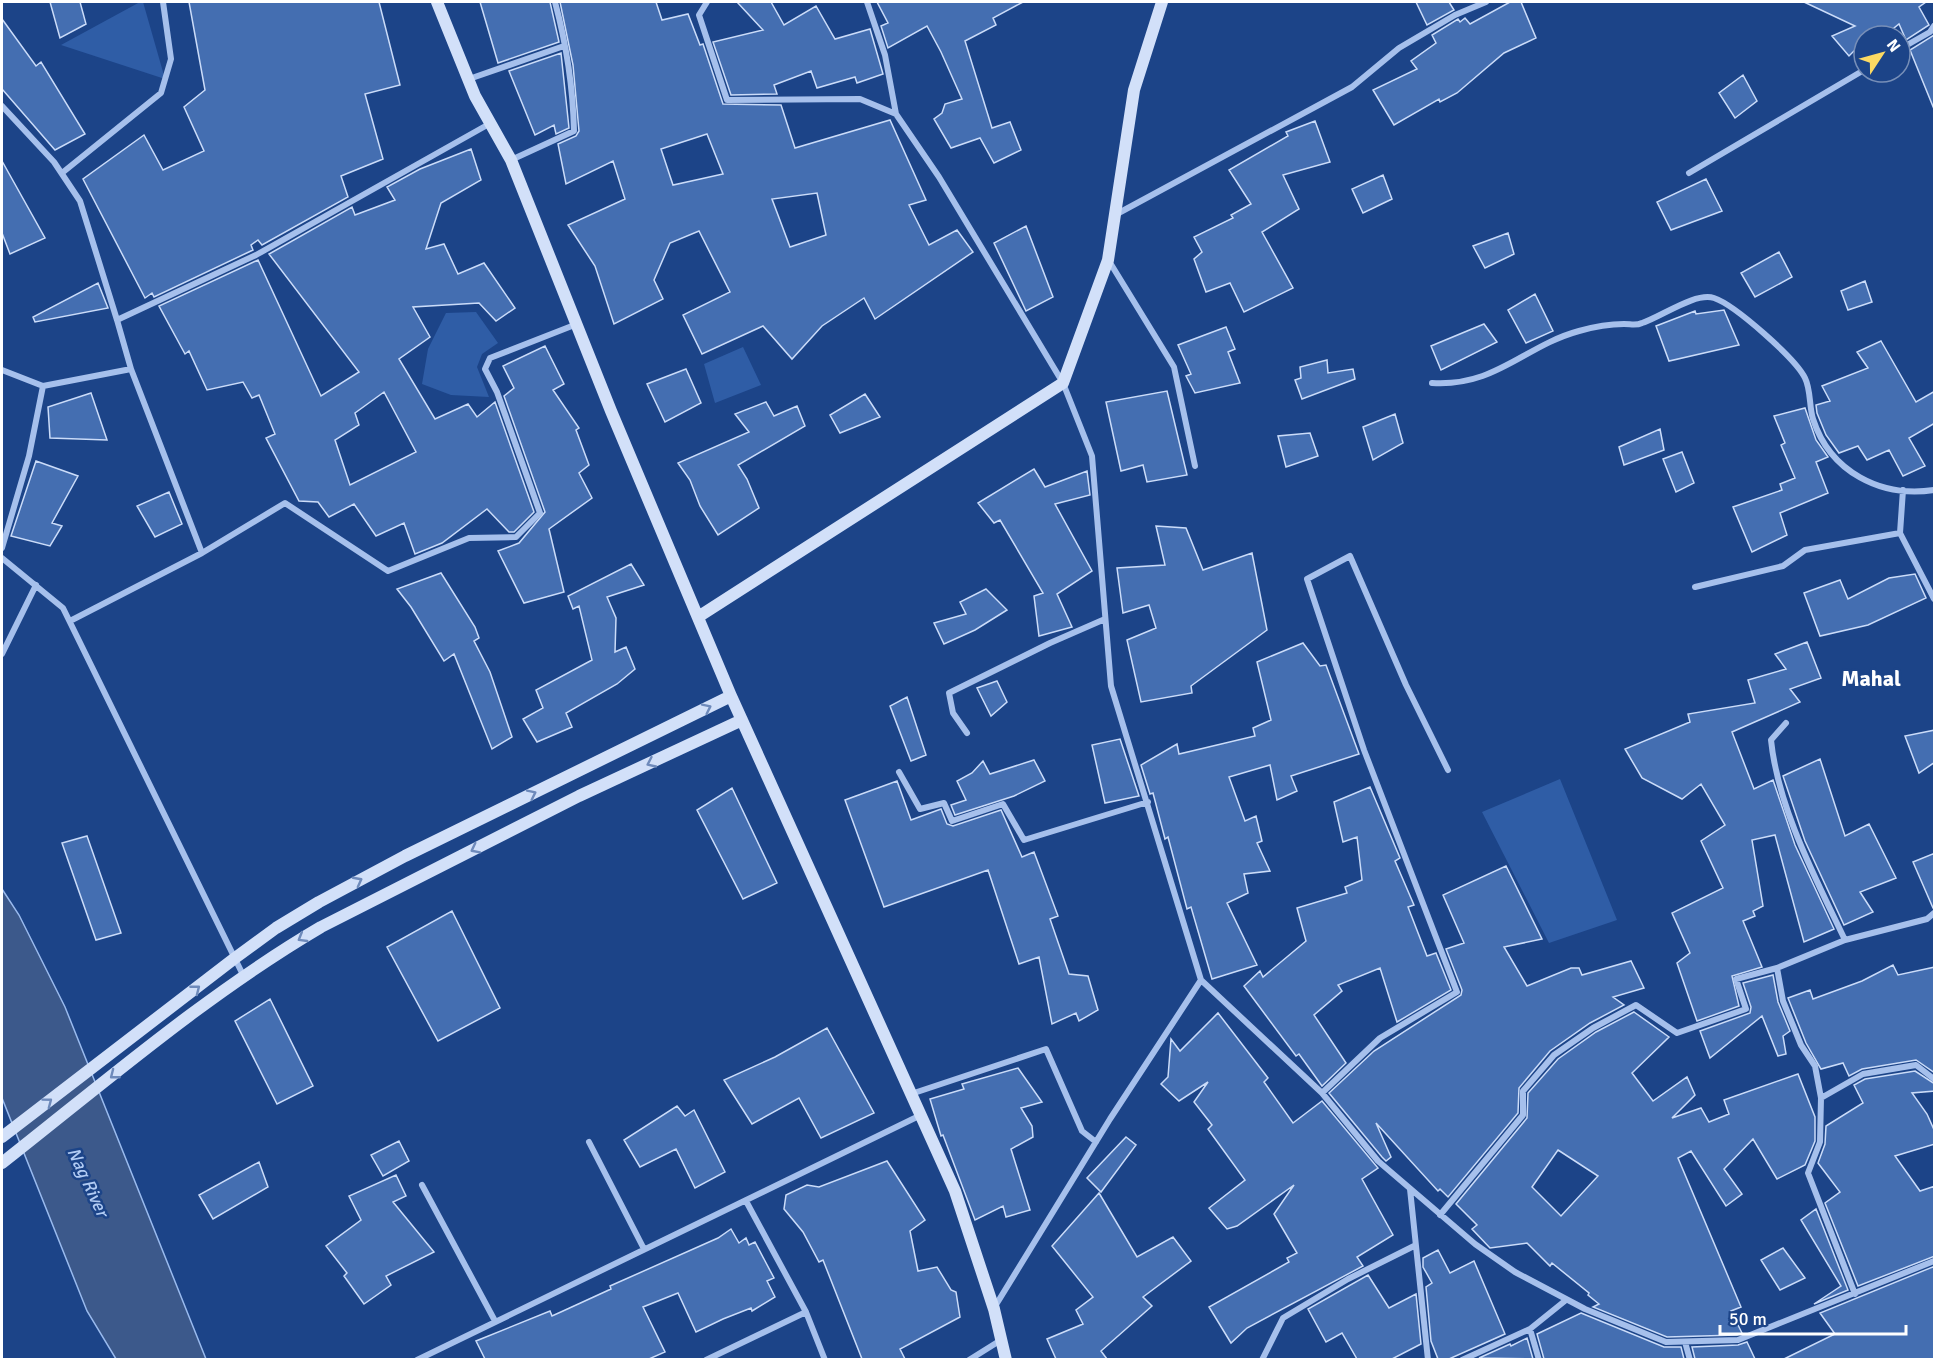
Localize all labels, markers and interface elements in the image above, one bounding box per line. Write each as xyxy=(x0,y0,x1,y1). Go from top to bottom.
north arrow xyxy=(1852,24,1912,84)
text: N xyxy=(1882,35,1905,56)
district label: Mahal xyxy=(1841,665,1901,692)
one-way arrow xyxy=(701,704,711,715)
one-way arrow xyxy=(646,756,657,768)
one-way arrow xyxy=(525,790,536,801)
one-way arrow xyxy=(471,842,482,853)
one-way arrow xyxy=(351,877,362,888)
one-way arrow xyxy=(298,931,308,943)
one-way arrow xyxy=(189,985,200,996)
one-way arrow xyxy=(110,1067,121,1078)
one-way arrow xyxy=(41,1098,52,1109)
water label: Nag River xyxy=(62,1144,115,1222)
scale bar xyxy=(1720,1298,1906,1336)
text: 50 m xyxy=(1729,1308,1767,1330)

